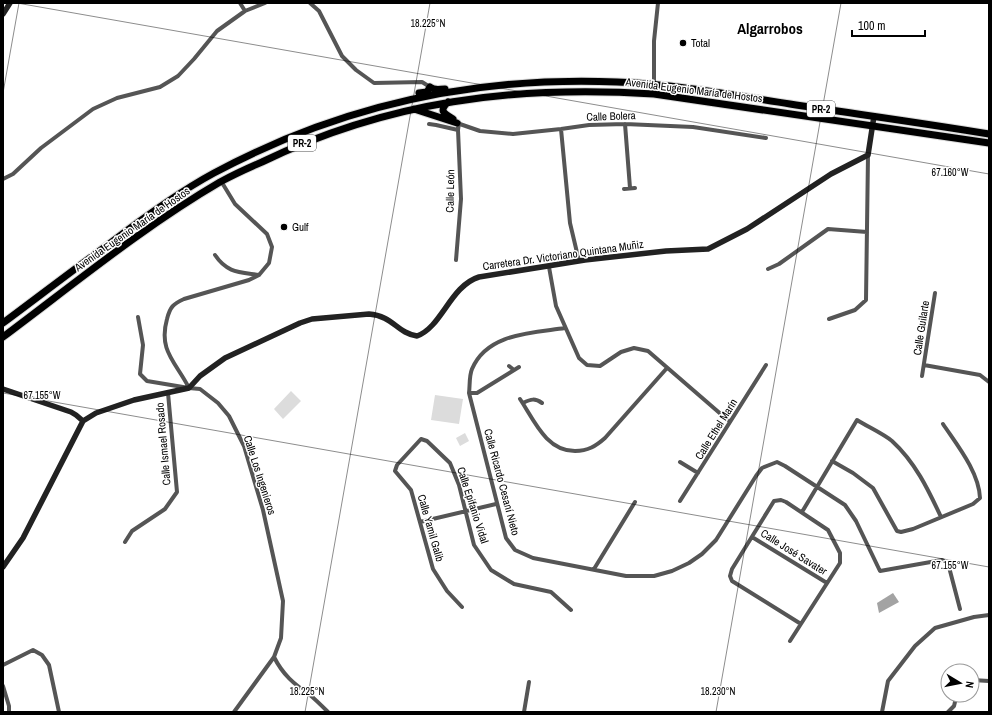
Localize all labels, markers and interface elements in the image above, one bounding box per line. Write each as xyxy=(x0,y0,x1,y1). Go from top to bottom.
scale bar xyxy=(852,12,925,38)
text: 18.225°N xyxy=(411,17,446,30)
district label: Algarrobos xyxy=(737,18,803,39)
text: 100 m xyxy=(858,18,885,34)
place label: Total xyxy=(691,36,710,50)
marker: Total xyxy=(678,38,688,48)
street label: Avenida Eugenio María de Hostos xyxy=(624,75,764,105)
road number: PR-2 xyxy=(807,101,835,117)
street label: Calle Bolera xyxy=(586,108,636,124)
road number: PR-2 xyxy=(288,135,316,151)
text: 67.160°W xyxy=(932,166,969,179)
street label: Calle León xyxy=(443,169,457,213)
street label: Avenida Eugenio María de Hostos xyxy=(71,183,193,275)
place label: Gulf xyxy=(292,220,309,234)
marker: Gulf xyxy=(279,222,289,232)
street label: Carretera Dr. Victoriano Quintana Muñiz xyxy=(482,237,645,273)
street label: Calle Guilarte xyxy=(910,300,932,356)
text: 67.155°W xyxy=(24,389,61,402)
street label: Calle Ethel Marín xyxy=(692,396,740,462)
street label: Calle Ismael Rosado xyxy=(152,402,174,486)
street label: Calle Ricardo Cesaní Nieto xyxy=(481,427,523,537)
street label: Calle Los Ingenieros xyxy=(241,433,280,517)
street label: Calle Epifanio Vidal xyxy=(454,465,492,545)
street label: Calle Yamil Galib xyxy=(415,493,447,563)
street label: Calle José Savater xyxy=(758,526,830,578)
text: 67.155°W xyxy=(932,559,969,572)
north arrow xyxy=(940,663,980,703)
text: N xyxy=(962,680,977,689)
text: 18.225°N xyxy=(290,685,325,698)
text: 18.230°N xyxy=(701,685,736,698)

